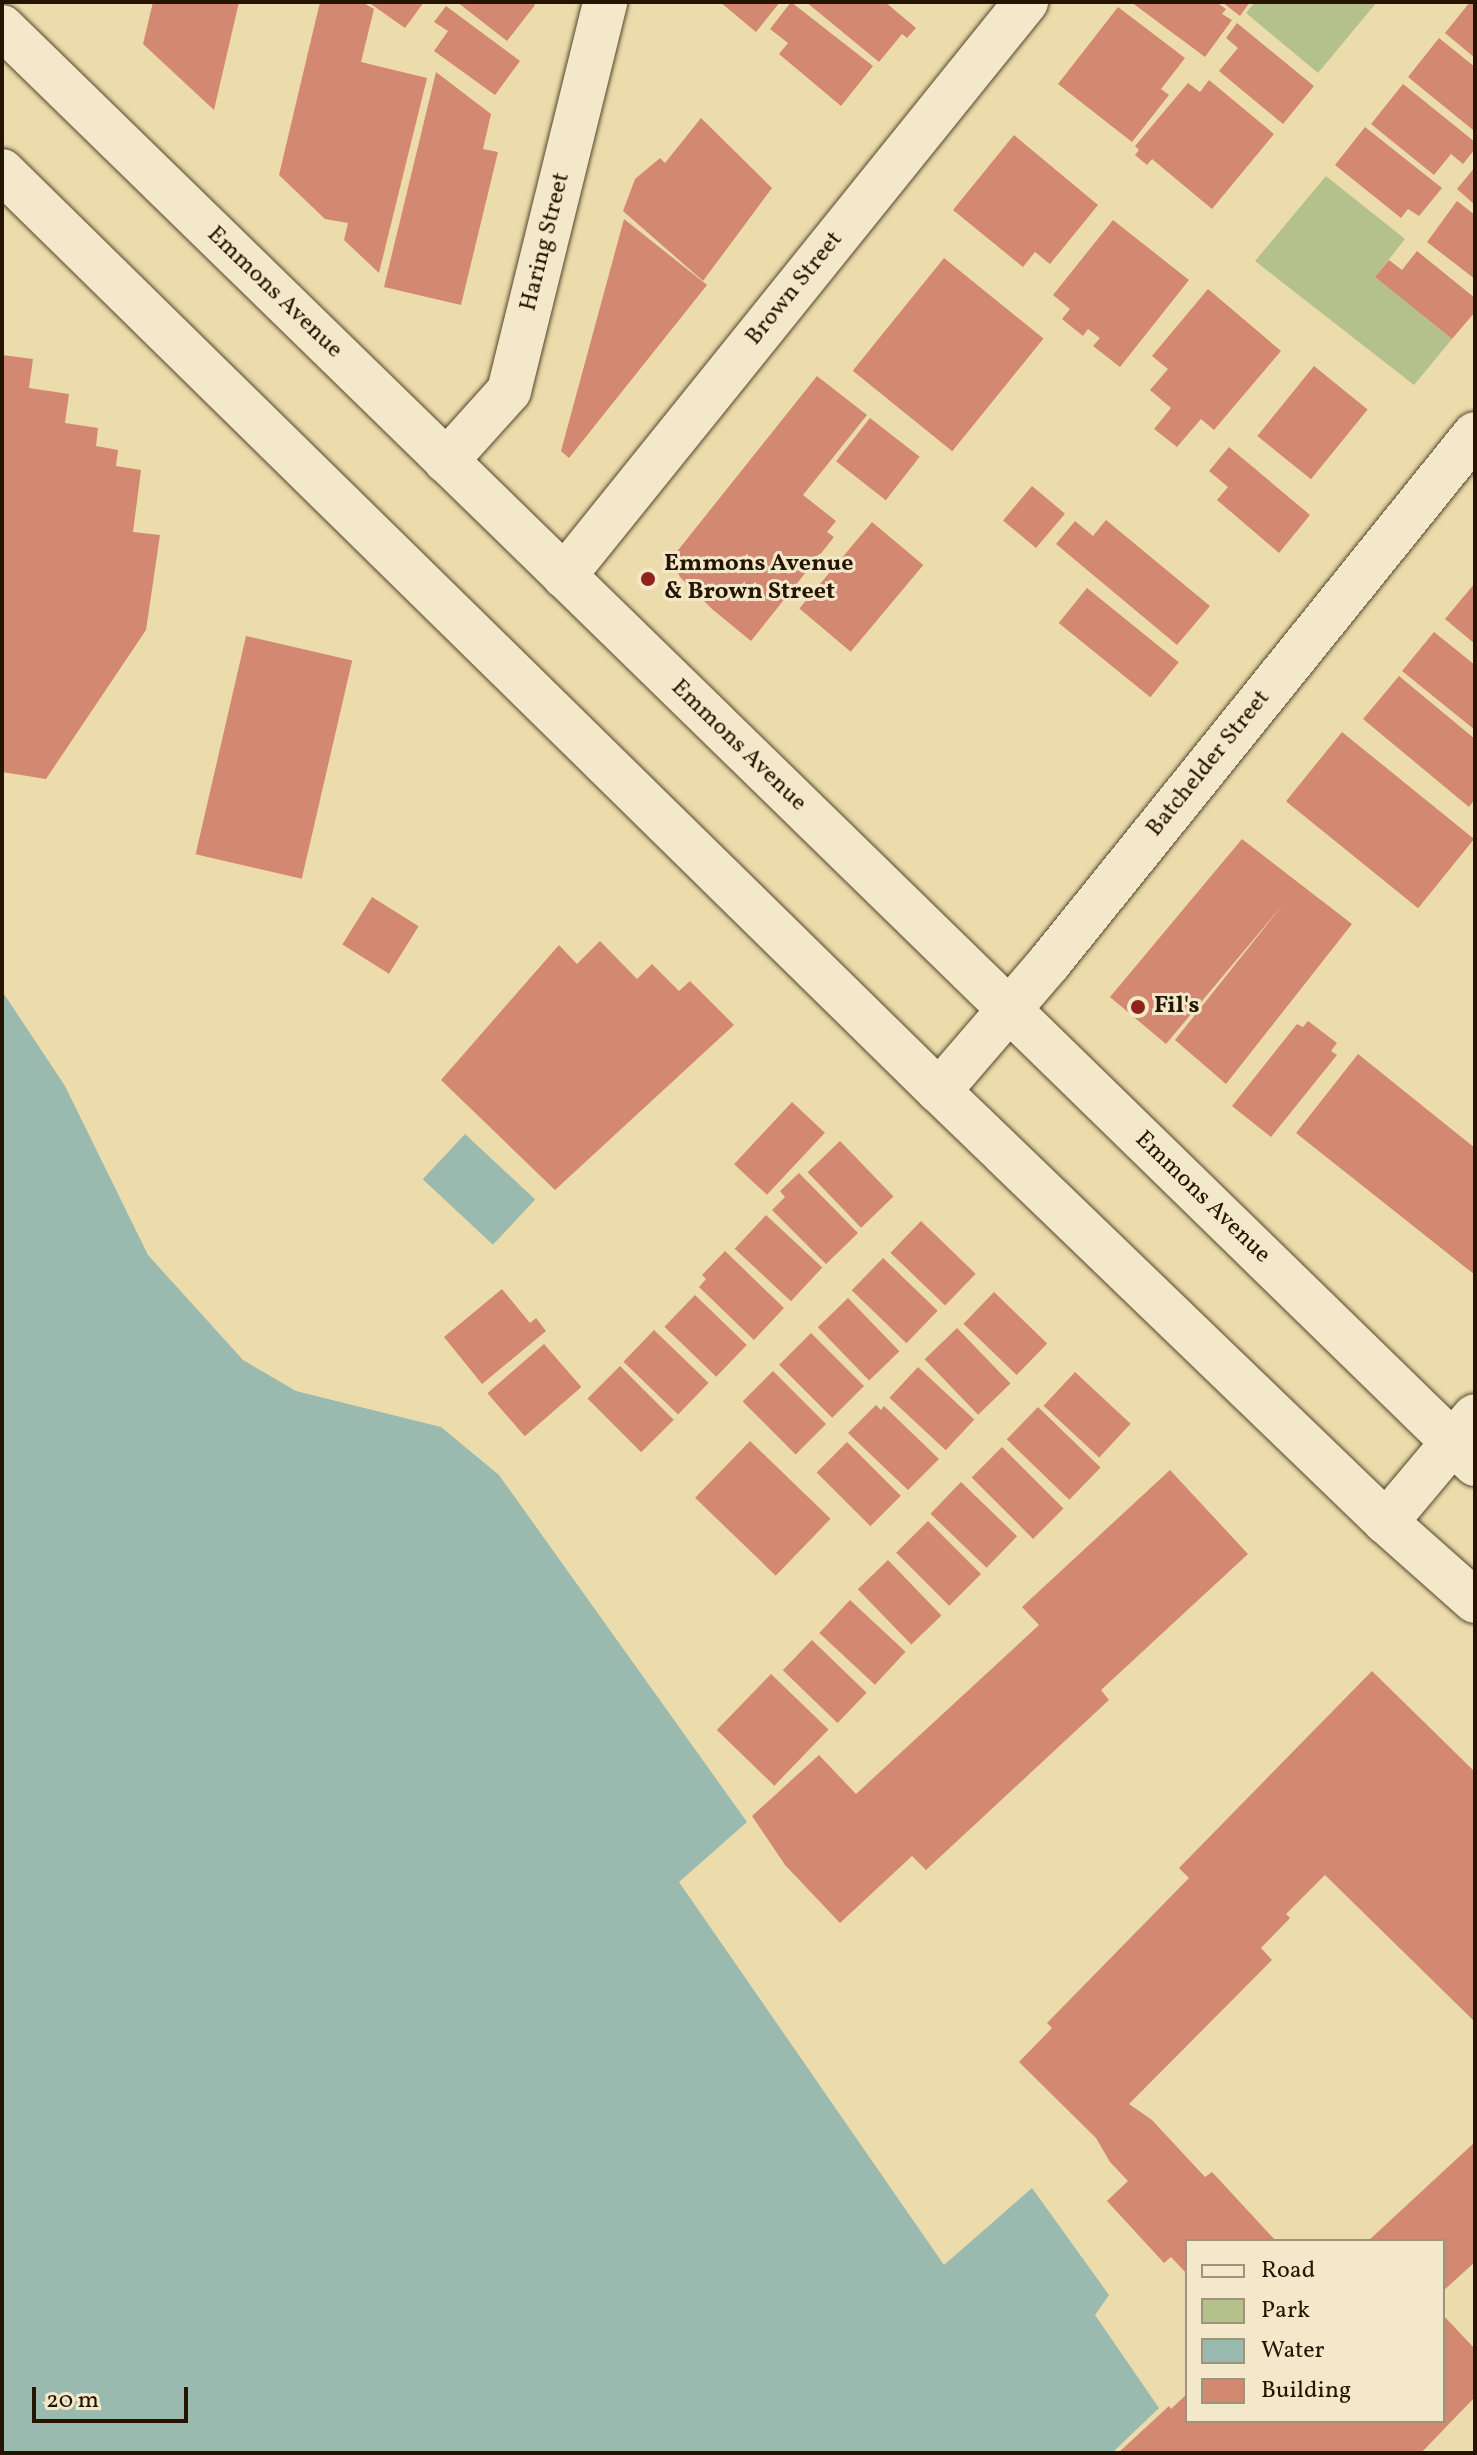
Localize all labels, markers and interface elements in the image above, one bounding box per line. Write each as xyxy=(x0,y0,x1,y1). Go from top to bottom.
street label: Haring Street xyxy=(515,170,577,314)
street label: Emmons Avenue xyxy=(200,221,348,365)
street label: Brown Street xyxy=(740,226,850,352)
place label: Emmons Avenue & Brown Street xyxy=(664,551,853,607)
marker: Emmons Avenue & Brown Street xyxy=(639,570,657,588)
street label: Emmons Avenue xyxy=(664,674,812,818)
street label: Batchelder Street xyxy=(1141,685,1277,843)
place label: Fil's xyxy=(1154,993,1199,1021)
marker: Fil's xyxy=(1129,998,1147,1016)
street label: Emmons Avenue xyxy=(1128,1126,1276,1270)
legend xyxy=(1185,2239,1445,2423)
text: Road xyxy=(1261,2254,1315,2288)
text: Park xyxy=(1261,2294,1310,2328)
text: Water xyxy=(1261,2334,1325,2368)
scale bar xyxy=(36,2371,192,2421)
text: Building xyxy=(1261,2374,1351,2408)
text: 20 m xyxy=(46,2384,99,2418)

